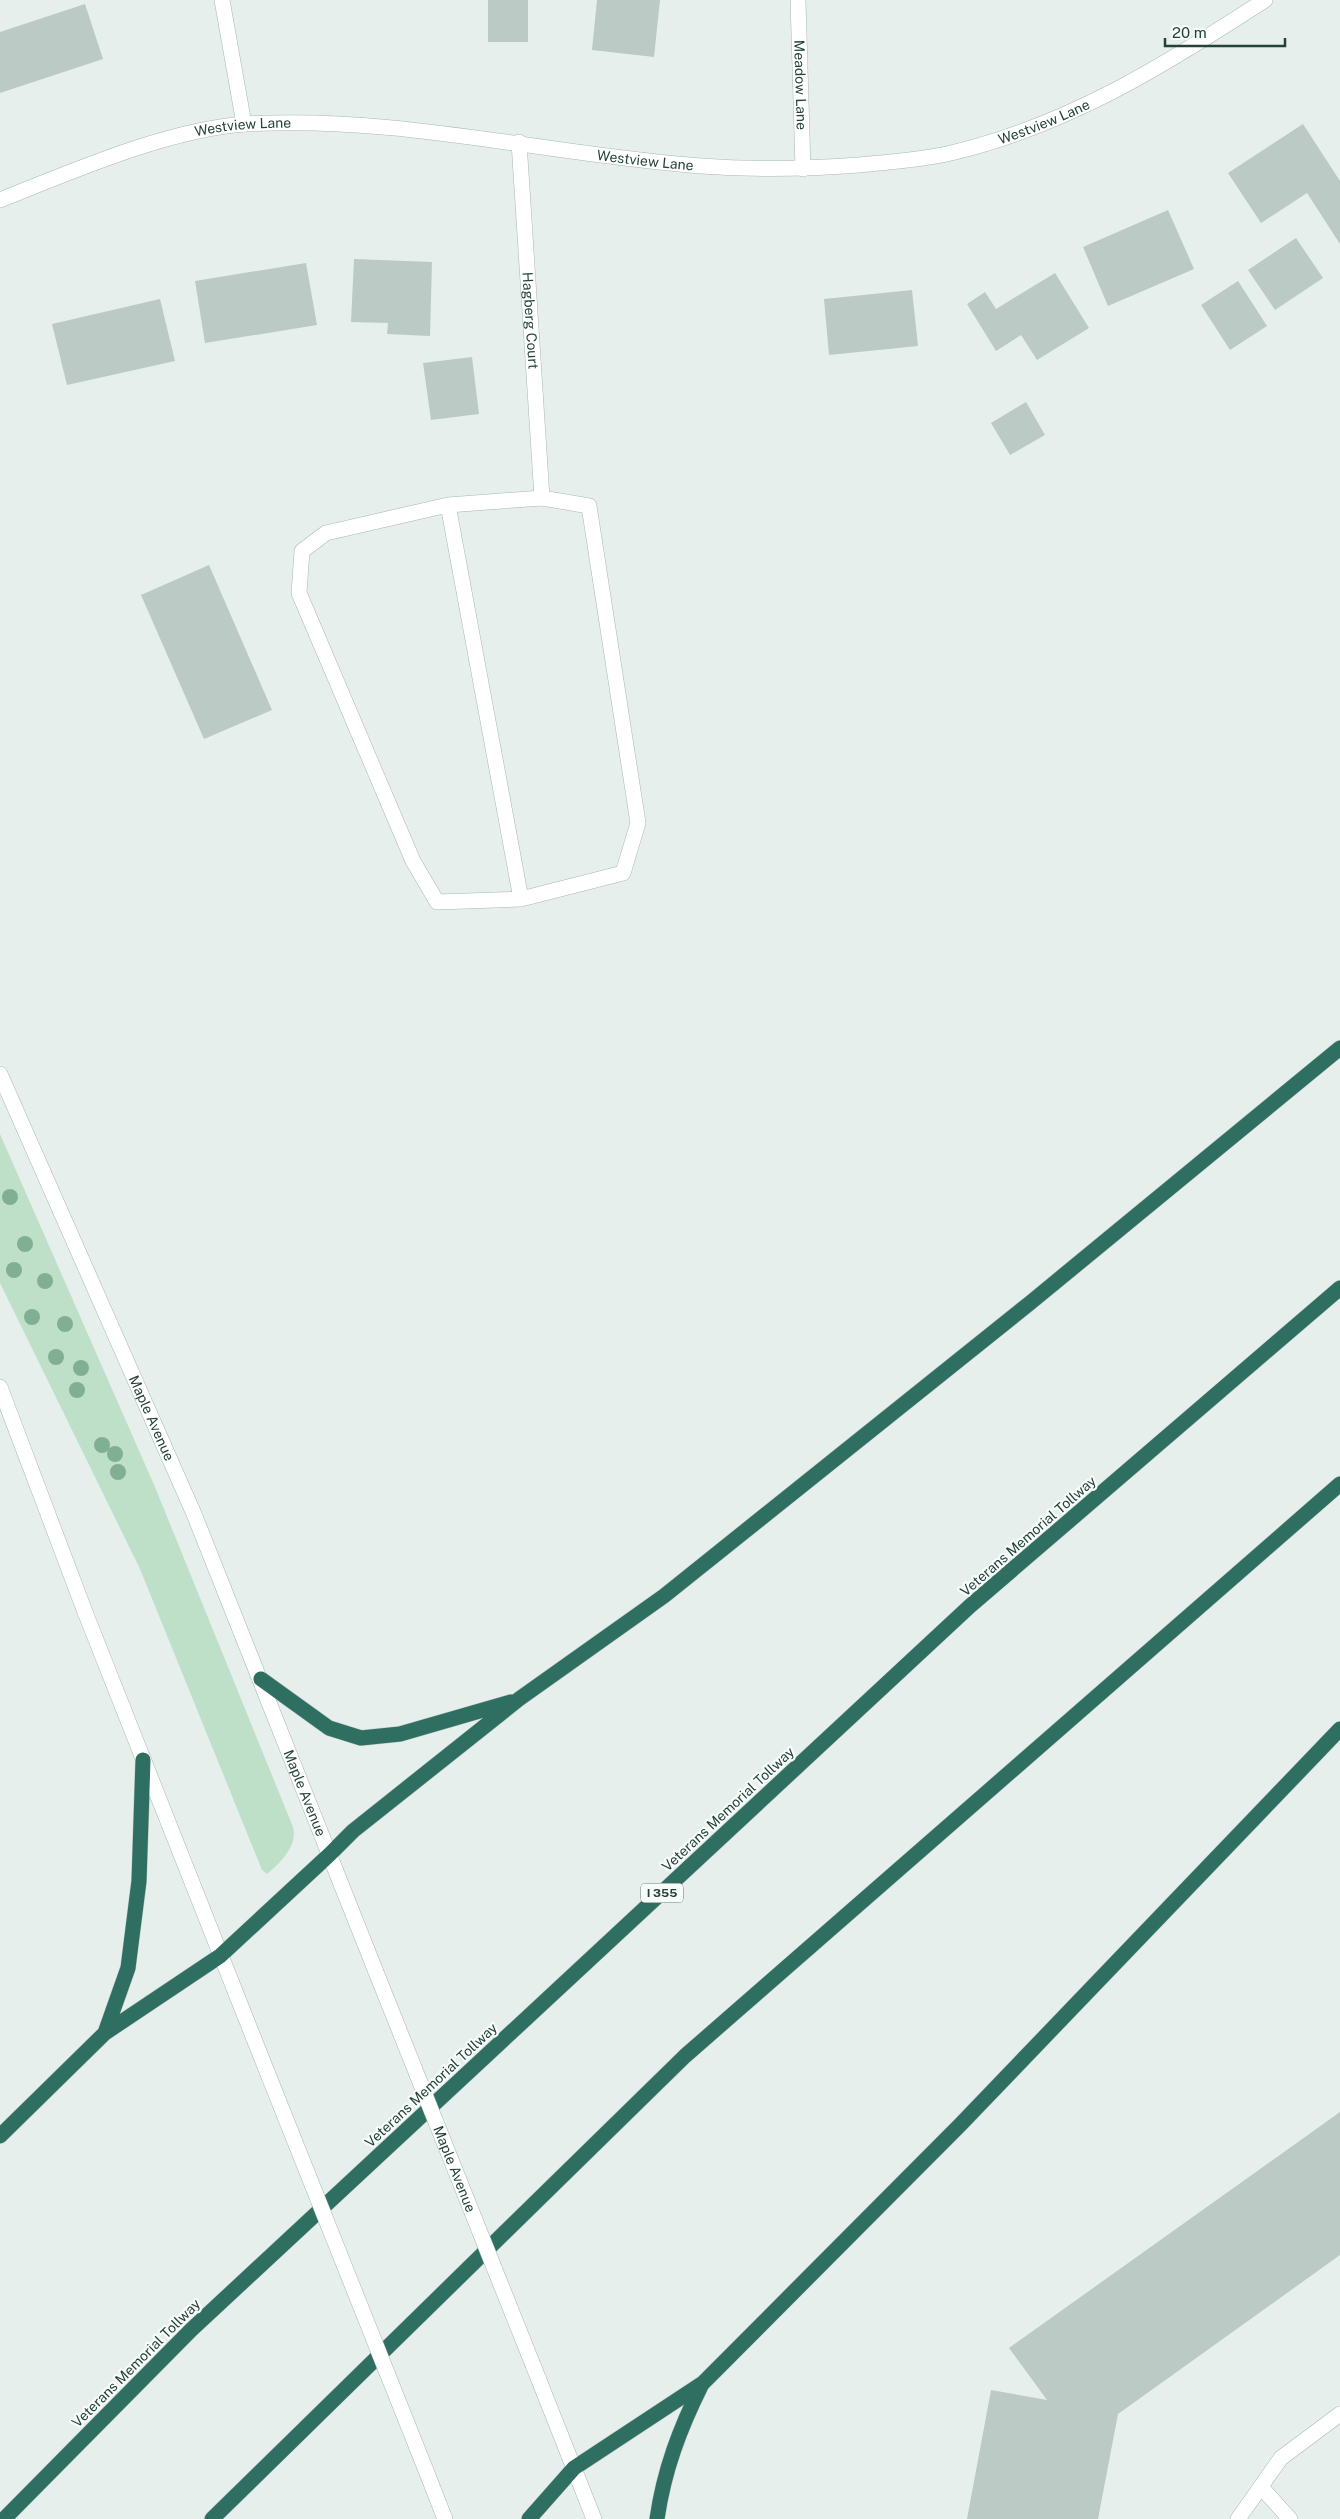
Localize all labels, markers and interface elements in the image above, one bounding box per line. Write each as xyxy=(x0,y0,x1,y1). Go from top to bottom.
scale bar xyxy=(1165,15,1285,47)
text: 20 m xyxy=(1172,24,1207,41)
street label: Meadow Lane xyxy=(791,40,810,130)
street label: Westview Lane xyxy=(996,96,1092,147)
street label: Westview Lane xyxy=(193,115,291,140)
street label: Westview Lane xyxy=(596,147,694,173)
street label: Hagberg Court xyxy=(519,272,542,370)
street label: Maple Avenue xyxy=(126,1373,178,1463)
street label: Veterans Memorial Tollway xyxy=(957,1472,1100,1599)
street label: Veterans Memorial Tollway xyxy=(659,1743,798,1874)
street label: Maple Avenue xyxy=(280,1747,329,1839)
road number: I 355 xyxy=(641,1884,683,1902)
street label: Veterans Memorial Tollway xyxy=(362,2019,501,2150)
street label: Maple Avenue xyxy=(430,2123,479,2214)
street label: Veterans Memorial Tollway xyxy=(69,2295,204,2430)

